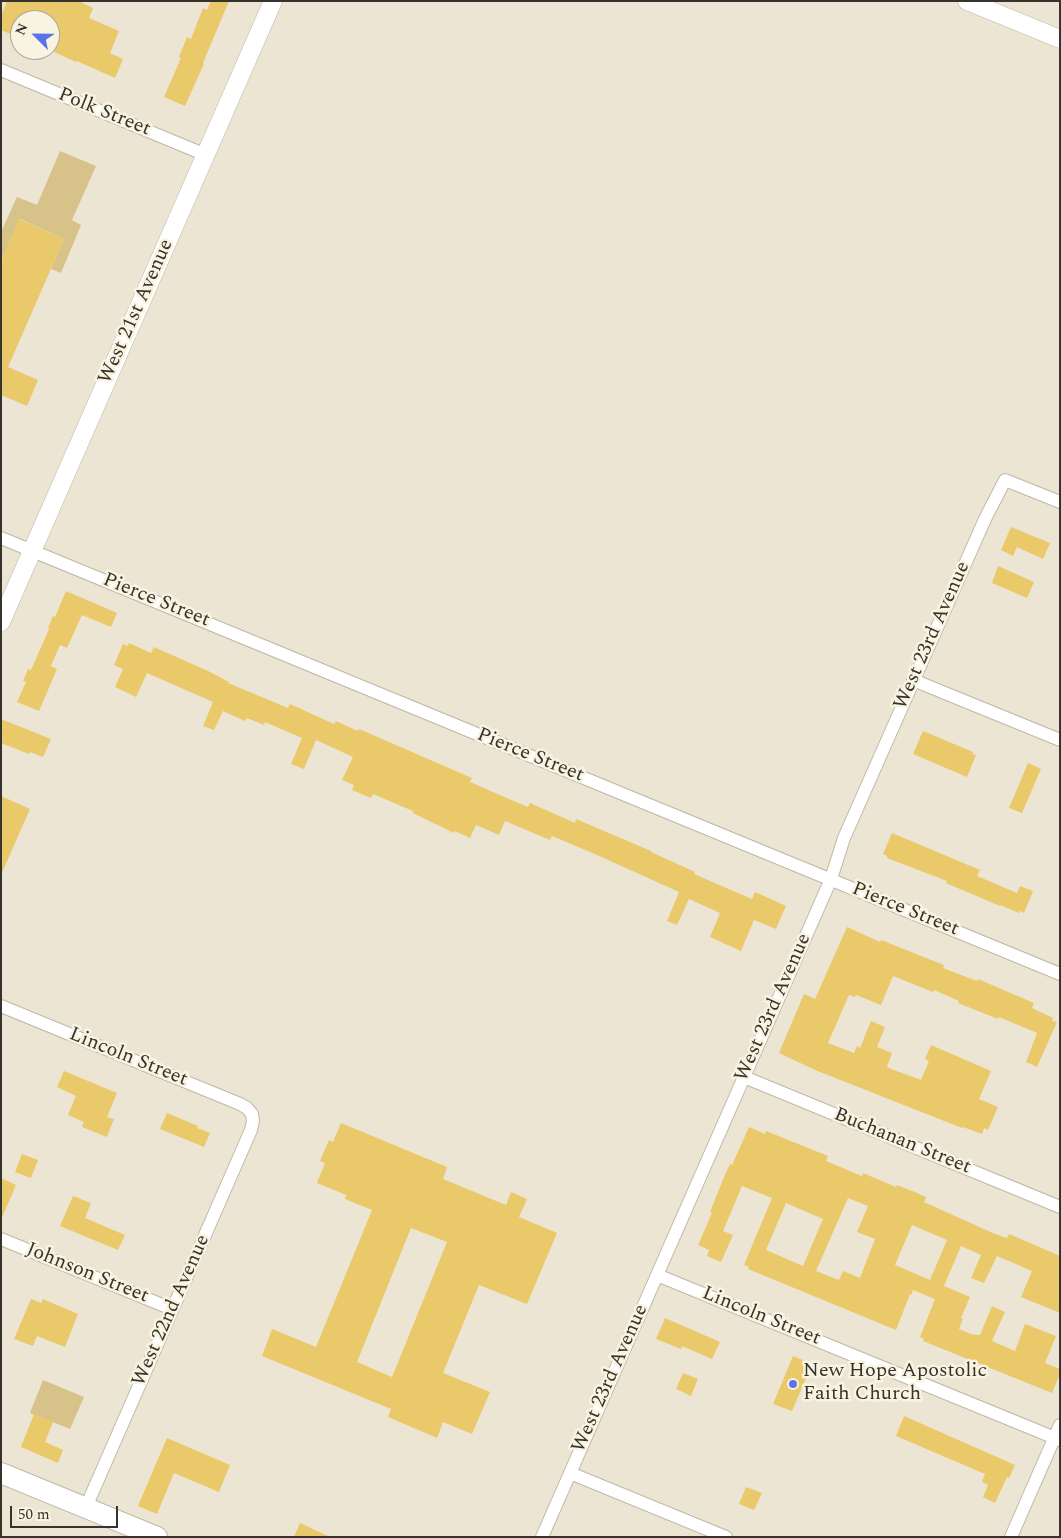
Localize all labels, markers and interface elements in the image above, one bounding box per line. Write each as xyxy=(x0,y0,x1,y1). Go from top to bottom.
north arrow xyxy=(10,10,60,60)
text: N xyxy=(10,20,34,39)
street label: Polk Street xyxy=(54,84,154,142)
street label: West 21st Avenue xyxy=(94,236,180,388)
street label: West 23rd Avenue xyxy=(890,558,976,714)
street label: Pierce Street xyxy=(99,569,213,633)
street label: Pierce Street xyxy=(473,724,587,788)
street label: Pierce Street xyxy=(848,878,962,942)
street label: West 23rd Avenue xyxy=(731,930,817,1086)
street label: Lincoln Street xyxy=(65,1023,191,1093)
street label: Buchanan Street xyxy=(830,1104,974,1180)
street label: West 22nd Avenue xyxy=(128,1232,216,1390)
street label: Johnson Street xyxy=(22,1239,152,1309)
street label: Lincoln Street xyxy=(698,1282,824,1352)
street label: West 23rd Avenue xyxy=(568,1301,654,1457)
place label: New Hope Apostolic Faith Church xyxy=(803,1360,987,1407)
marker: New Hope Apostolic Faith Church xyxy=(787,1378,799,1390)
scale bar xyxy=(12,1496,120,1528)
text: 50 m xyxy=(18,1503,50,1526)

